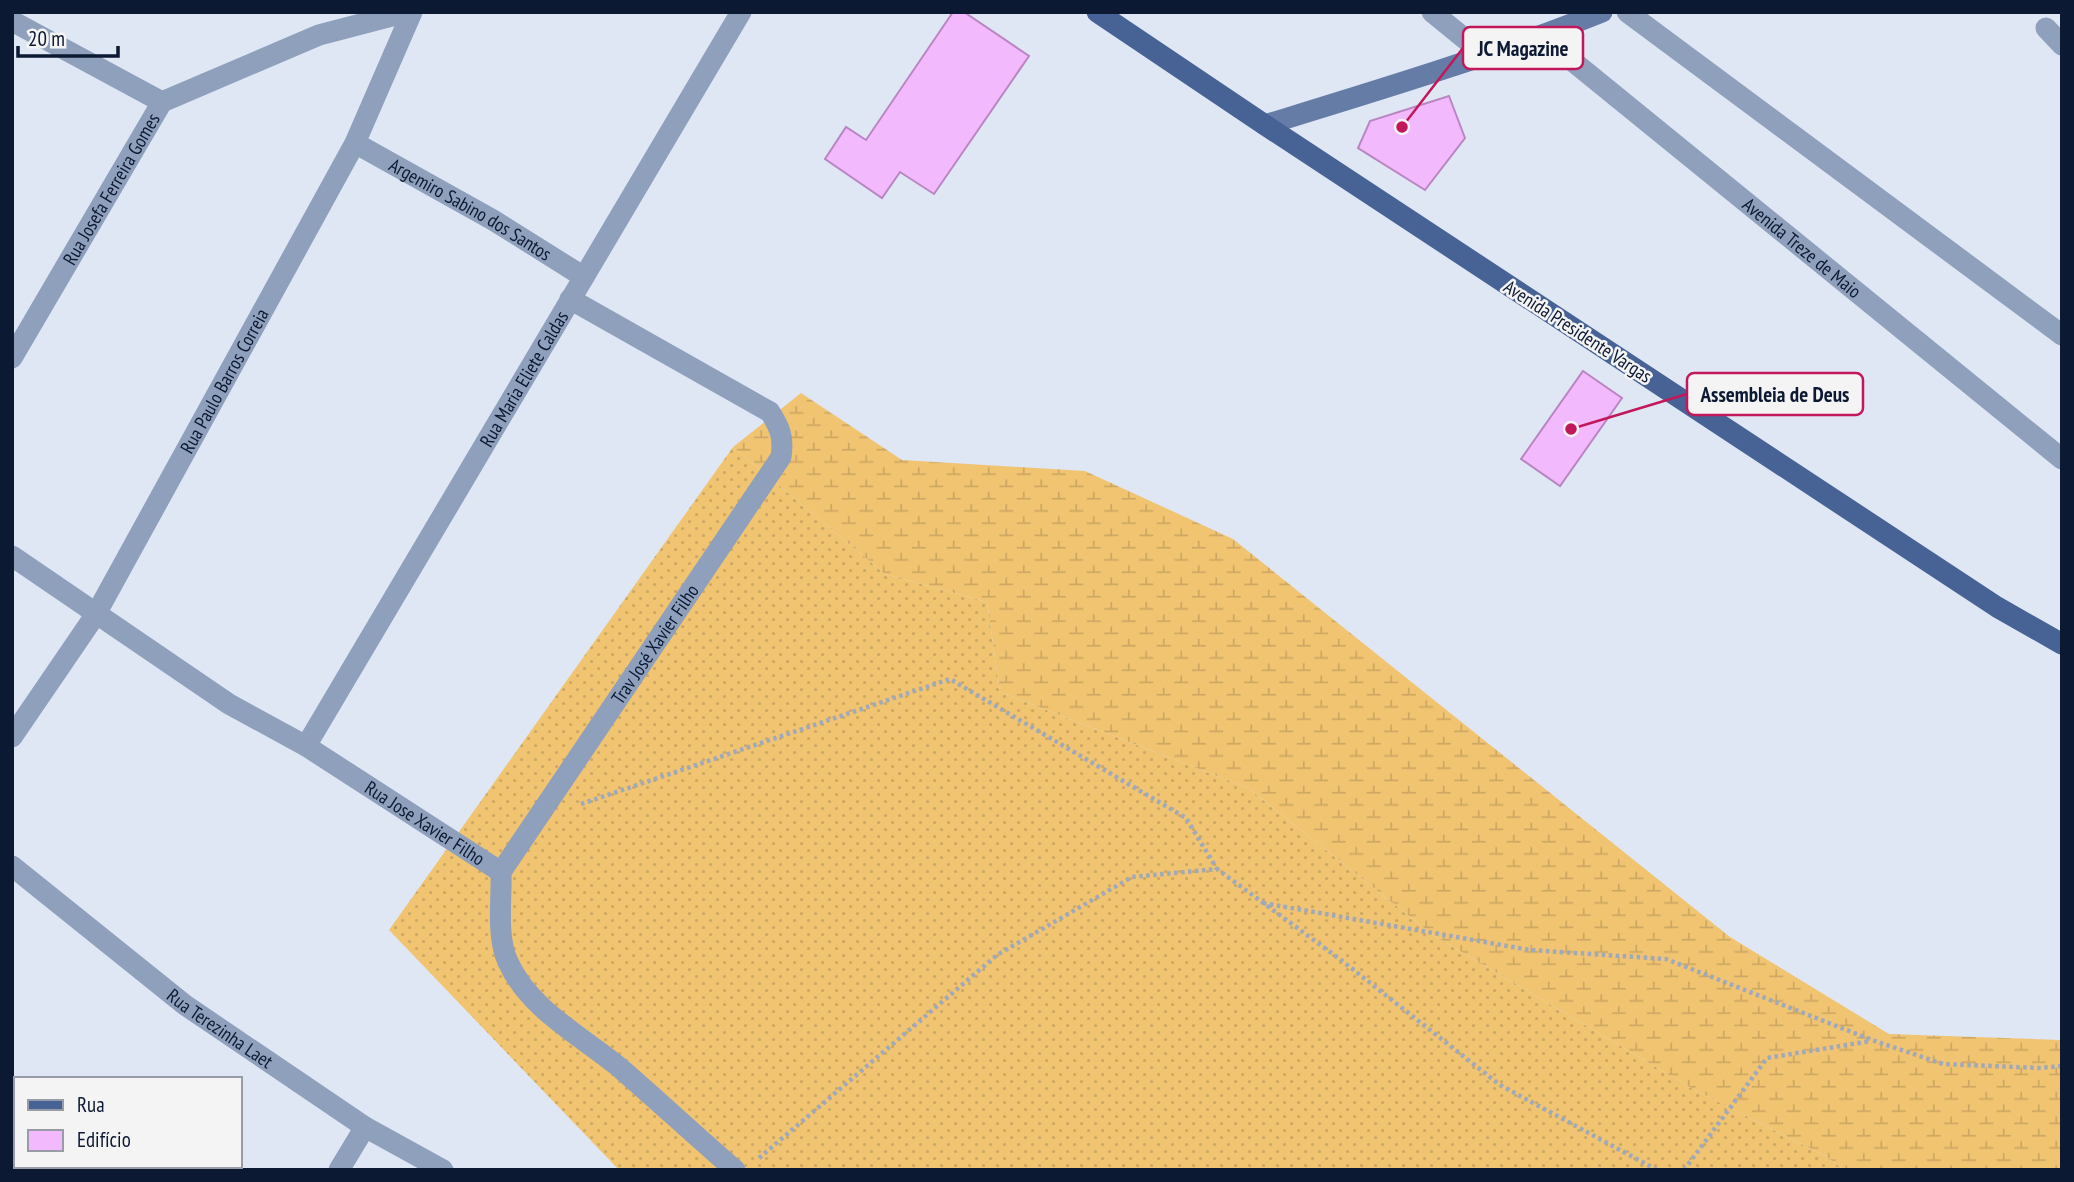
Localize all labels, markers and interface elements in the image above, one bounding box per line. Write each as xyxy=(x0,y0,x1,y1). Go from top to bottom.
scale bar xyxy=(18,14,117,58)
text: 20 m xyxy=(28,25,65,52)
callout: JC Magazine xyxy=(1463,27,1583,69)
text: JC Magazine xyxy=(1476,35,1569,62)
street label: Rua Josefa Ferreira Gomes xyxy=(57,109,165,269)
street label: Argemiro Sabino dos Santos xyxy=(385,153,556,266)
street label: Avenida Treze de Maio xyxy=(1738,192,1866,303)
street label: Avenida Presidente Vargas xyxy=(1500,274,1656,388)
street label: Rua Paulo Barros Correia xyxy=(175,304,274,458)
street label: Rua Maria Eliete Caldas xyxy=(474,306,573,451)
callout: Assembleia de Deus xyxy=(1687,373,1863,415)
text: Assembleia de Deus xyxy=(1700,381,1849,408)
street label: Trav José Xavier Filho xyxy=(606,579,704,709)
street label: Rua Jose Xavier Filho xyxy=(360,775,489,870)
street label: Rua Terezinha Laet xyxy=(162,983,278,1074)
legend xyxy=(14,1077,242,1168)
text: Rua xyxy=(77,1091,105,1118)
text: Edifício xyxy=(77,1126,131,1153)

